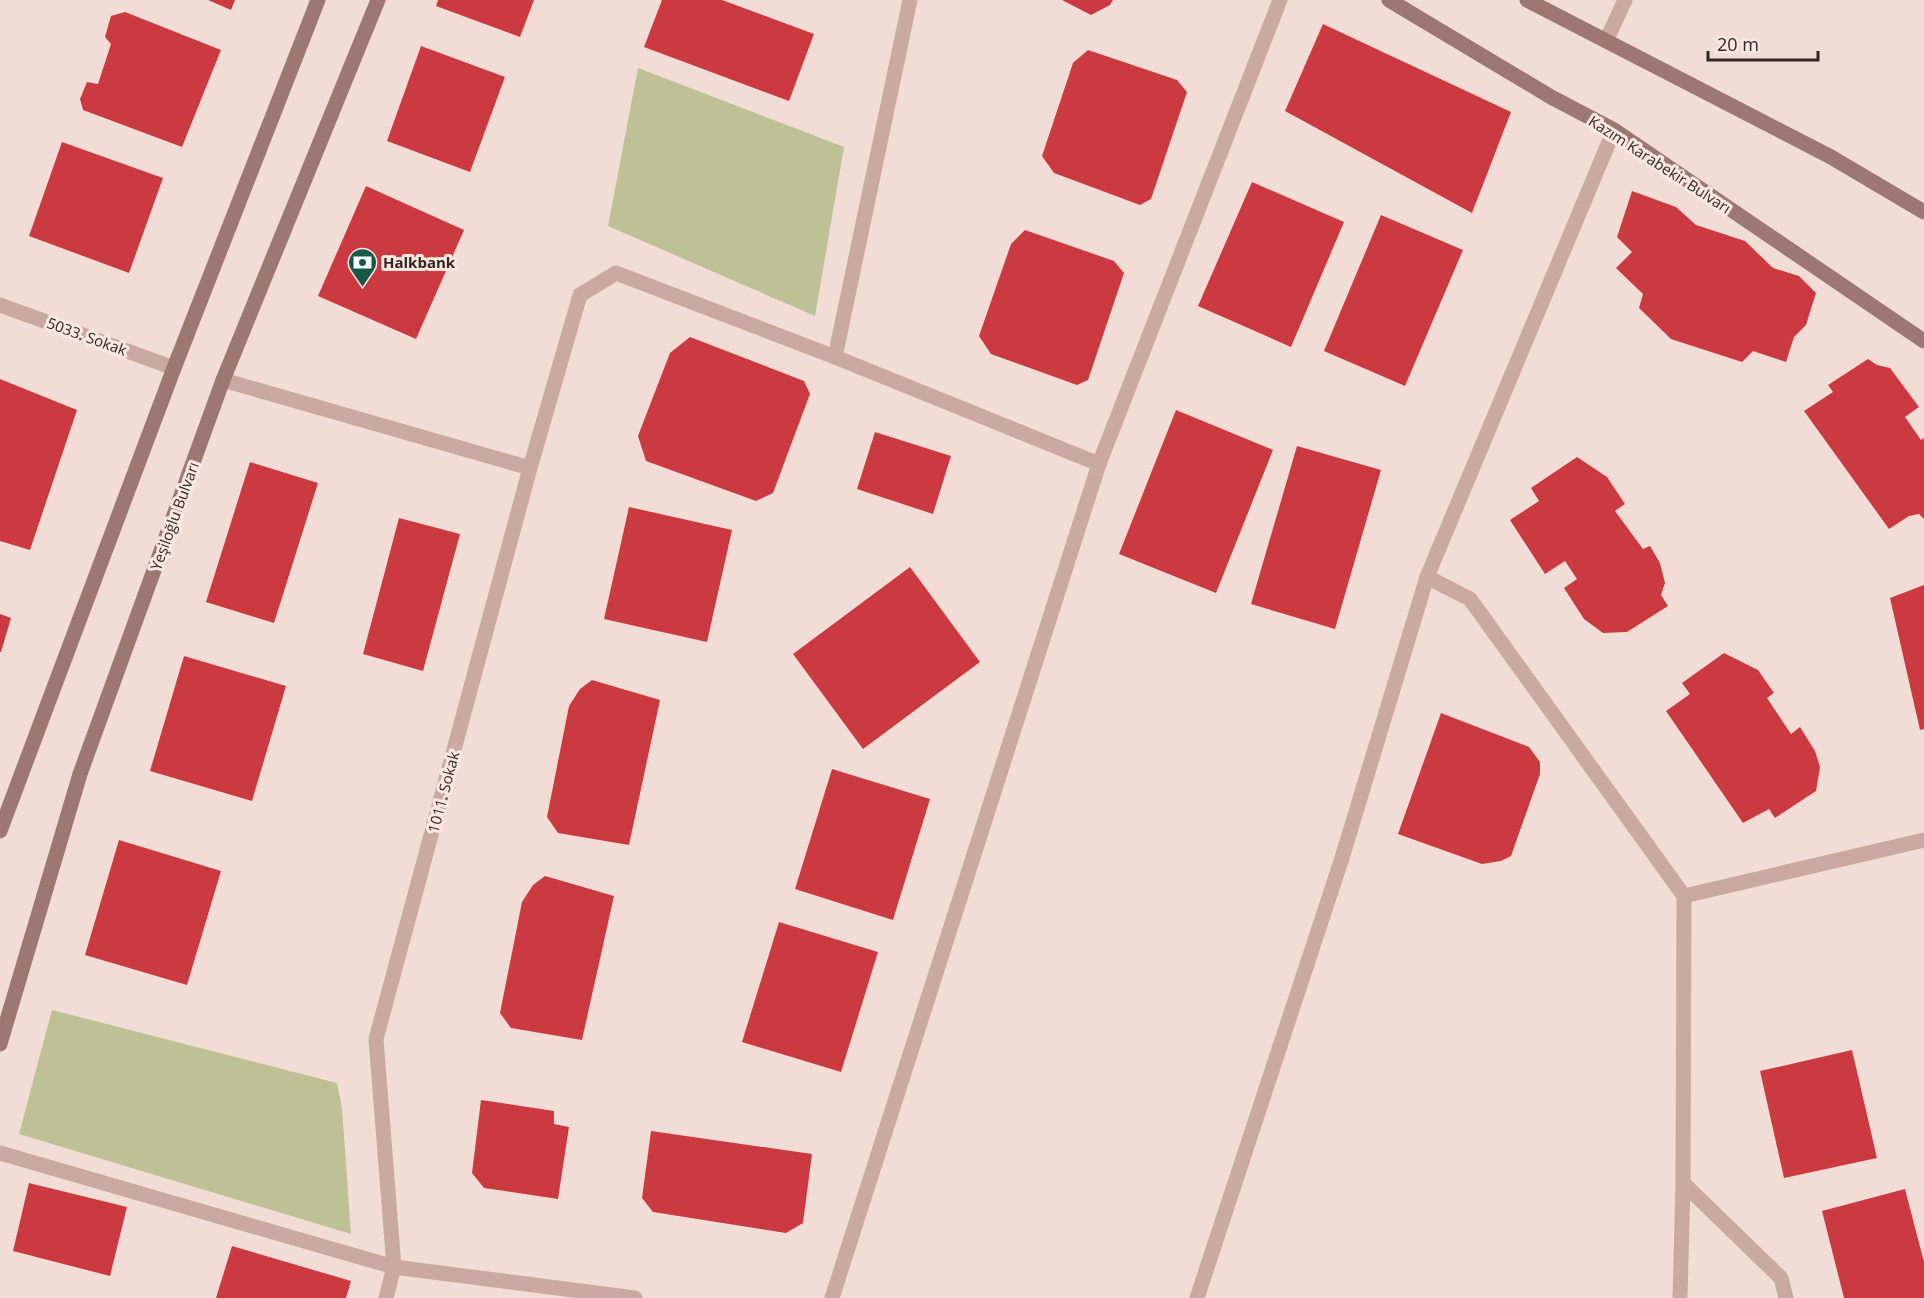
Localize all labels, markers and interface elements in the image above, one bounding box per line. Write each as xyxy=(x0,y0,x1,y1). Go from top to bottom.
scale bar xyxy=(1708,24,1818,62)
text: 20 m xyxy=(1717,32,1759,56)
street label: Kazım Karabekir Bulvarı xyxy=(1585,110,1735,218)
bank icon: Halkbank xyxy=(346,246,378,288)
place label: Halkbank xyxy=(383,252,456,272)
street label: 5033. Sokak xyxy=(44,312,130,360)
street label: Yeşiloğlu Bulvarı xyxy=(145,459,203,573)
street label: 1011. Sokak xyxy=(423,749,463,835)

